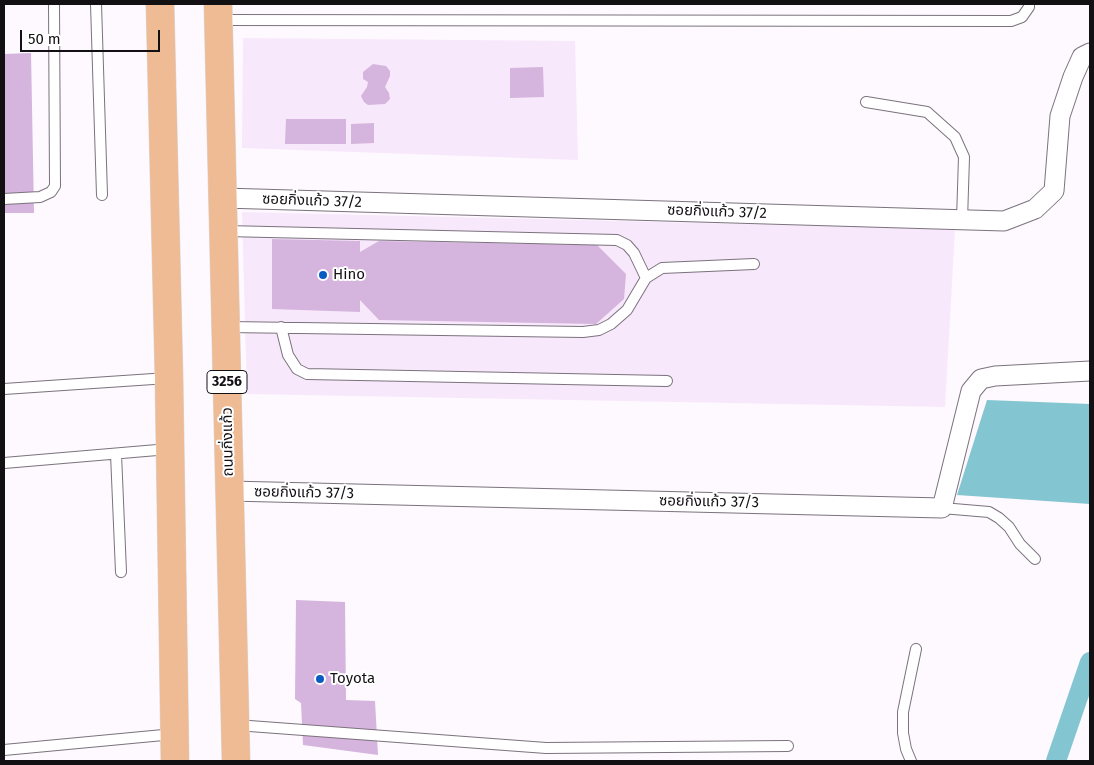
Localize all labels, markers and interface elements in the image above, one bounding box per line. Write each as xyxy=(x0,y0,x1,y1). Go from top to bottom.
scale bar xyxy=(22,20,162,52)
text: 50 m xyxy=(28,30,61,48)
street label: ซอยกิ่งแก้ว 37/2 xyxy=(262,190,362,212)
street label: ซอยกิ่งแก้ว 37/2 xyxy=(667,201,767,223)
place label: Hino xyxy=(333,266,365,284)
marker: Hino xyxy=(317,269,329,281)
road number: 3256 xyxy=(207,371,247,394)
street label: ถนนกิ่งแก้ว xyxy=(218,407,238,477)
street label: ซอยกิ่งแก้ว 37/3 xyxy=(254,483,354,503)
street label: ซอยกิ่งแก้ว 37/3 xyxy=(659,492,759,512)
place label: Toyota xyxy=(330,670,375,688)
marker: Toyota xyxy=(314,673,326,685)

